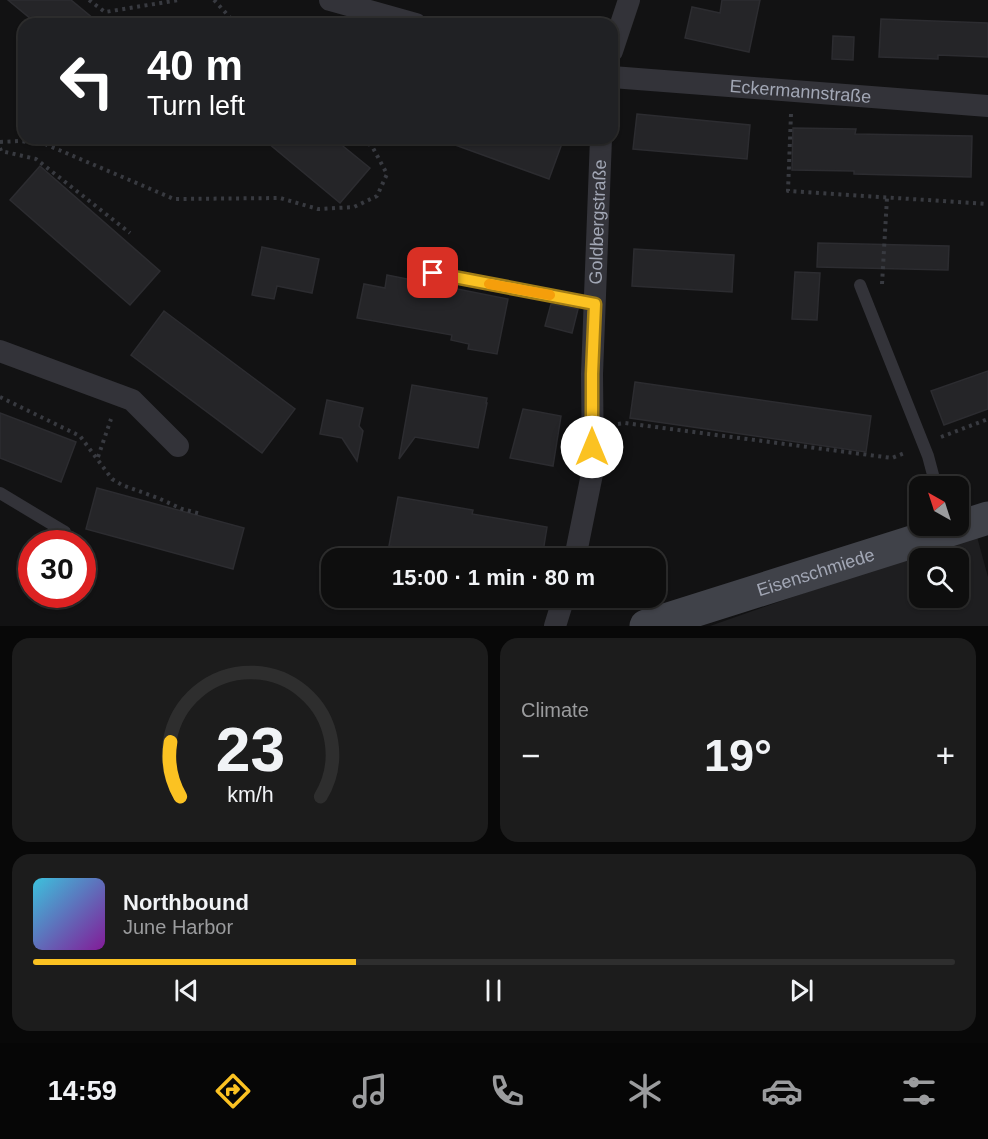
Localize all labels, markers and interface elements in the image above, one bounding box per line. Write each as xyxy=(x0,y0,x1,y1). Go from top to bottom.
icon: left xyxy=(48,42,126,120)
text: 40 m xyxy=(147,42,243,89)
street label: Eckermannstraße xyxy=(729,76,872,107)
text: Turn left xyxy=(147,91,245,121)
street label: Goldbergstraße xyxy=(585,159,610,285)
pin xyxy=(407,247,458,298)
icon: arrive xyxy=(416,256,449,289)
position arrow xyxy=(560,415,624,479)
north arrow xyxy=(909,476,969,536)
map controls xyxy=(909,476,969,608)
speed limit sign: 30 xyxy=(18,530,96,608)
street label: Eisenschmiede xyxy=(755,544,877,600)
button: search xyxy=(909,548,969,608)
text: 15:00 · 1 min · 80 m xyxy=(392,565,595,590)
text: Climate xyxy=(521,699,589,721)
text: 23 xyxy=(215,715,285,784)
text: 19° xyxy=(704,730,772,781)
text: − xyxy=(521,737,540,774)
text: + xyxy=(936,737,955,774)
text: km/h xyxy=(227,783,273,807)
text: Northbound xyxy=(123,890,249,915)
text: June Harbor xyxy=(123,916,233,938)
icon: previous xyxy=(170,974,203,1007)
icon: pause xyxy=(477,974,510,1007)
icon: next xyxy=(785,974,818,1007)
icon: directions xyxy=(212,1070,254,1112)
icon: music xyxy=(349,1070,391,1112)
icon: phone xyxy=(486,1070,528,1112)
icon: climate xyxy=(624,1070,666,1112)
icon: car xyxy=(761,1070,803,1112)
icon: filters xyxy=(898,1070,940,1112)
text: 14:59 xyxy=(48,1076,117,1106)

